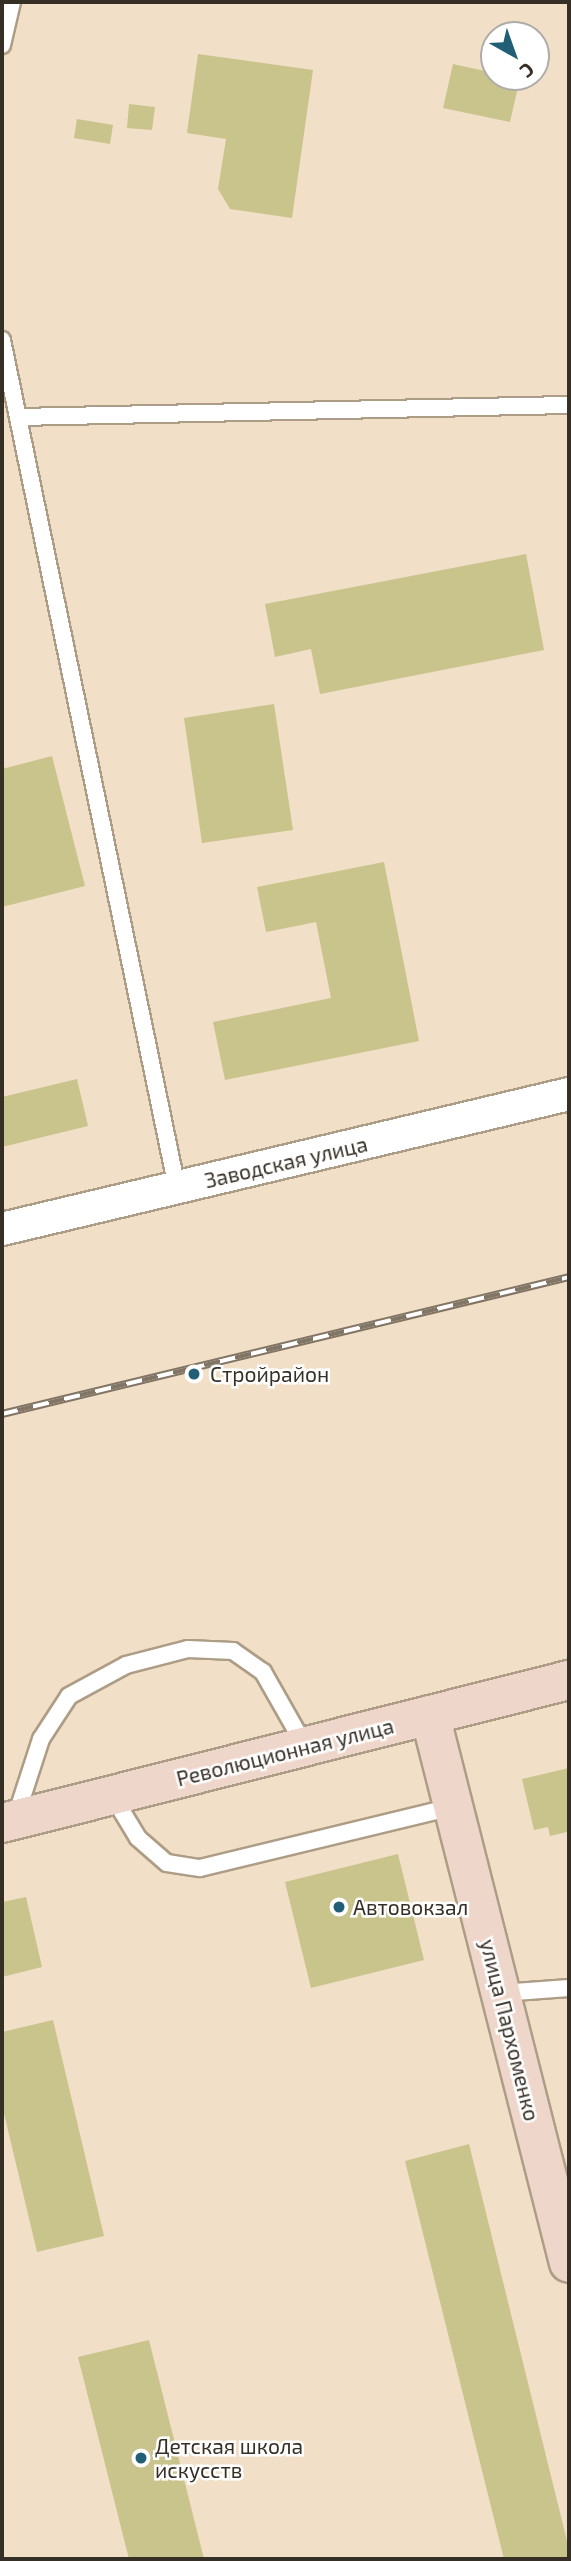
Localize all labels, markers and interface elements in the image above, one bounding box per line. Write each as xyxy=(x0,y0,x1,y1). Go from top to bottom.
north arrow xyxy=(480,21,550,91)
text: С xyxy=(516,59,539,83)
street label: Заводская улица xyxy=(202,1131,370,1193)
place label: Стройрайон xyxy=(210,1361,329,1387)
marker: Стройрайон xyxy=(184,1364,204,1384)
street label: Революционная улица xyxy=(174,1713,396,1791)
place label: Автовокзал xyxy=(353,1894,468,1920)
marker: Автовокзал xyxy=(331,1899,347,1915)
street label: улица Пархоменко xyxy=(475,1936,545,2124)
place label: Детская школа искусств xyxy=(155,2433,303,2483)
marker: Детская школа искусств xyxy=(133,2450,149,2466)

